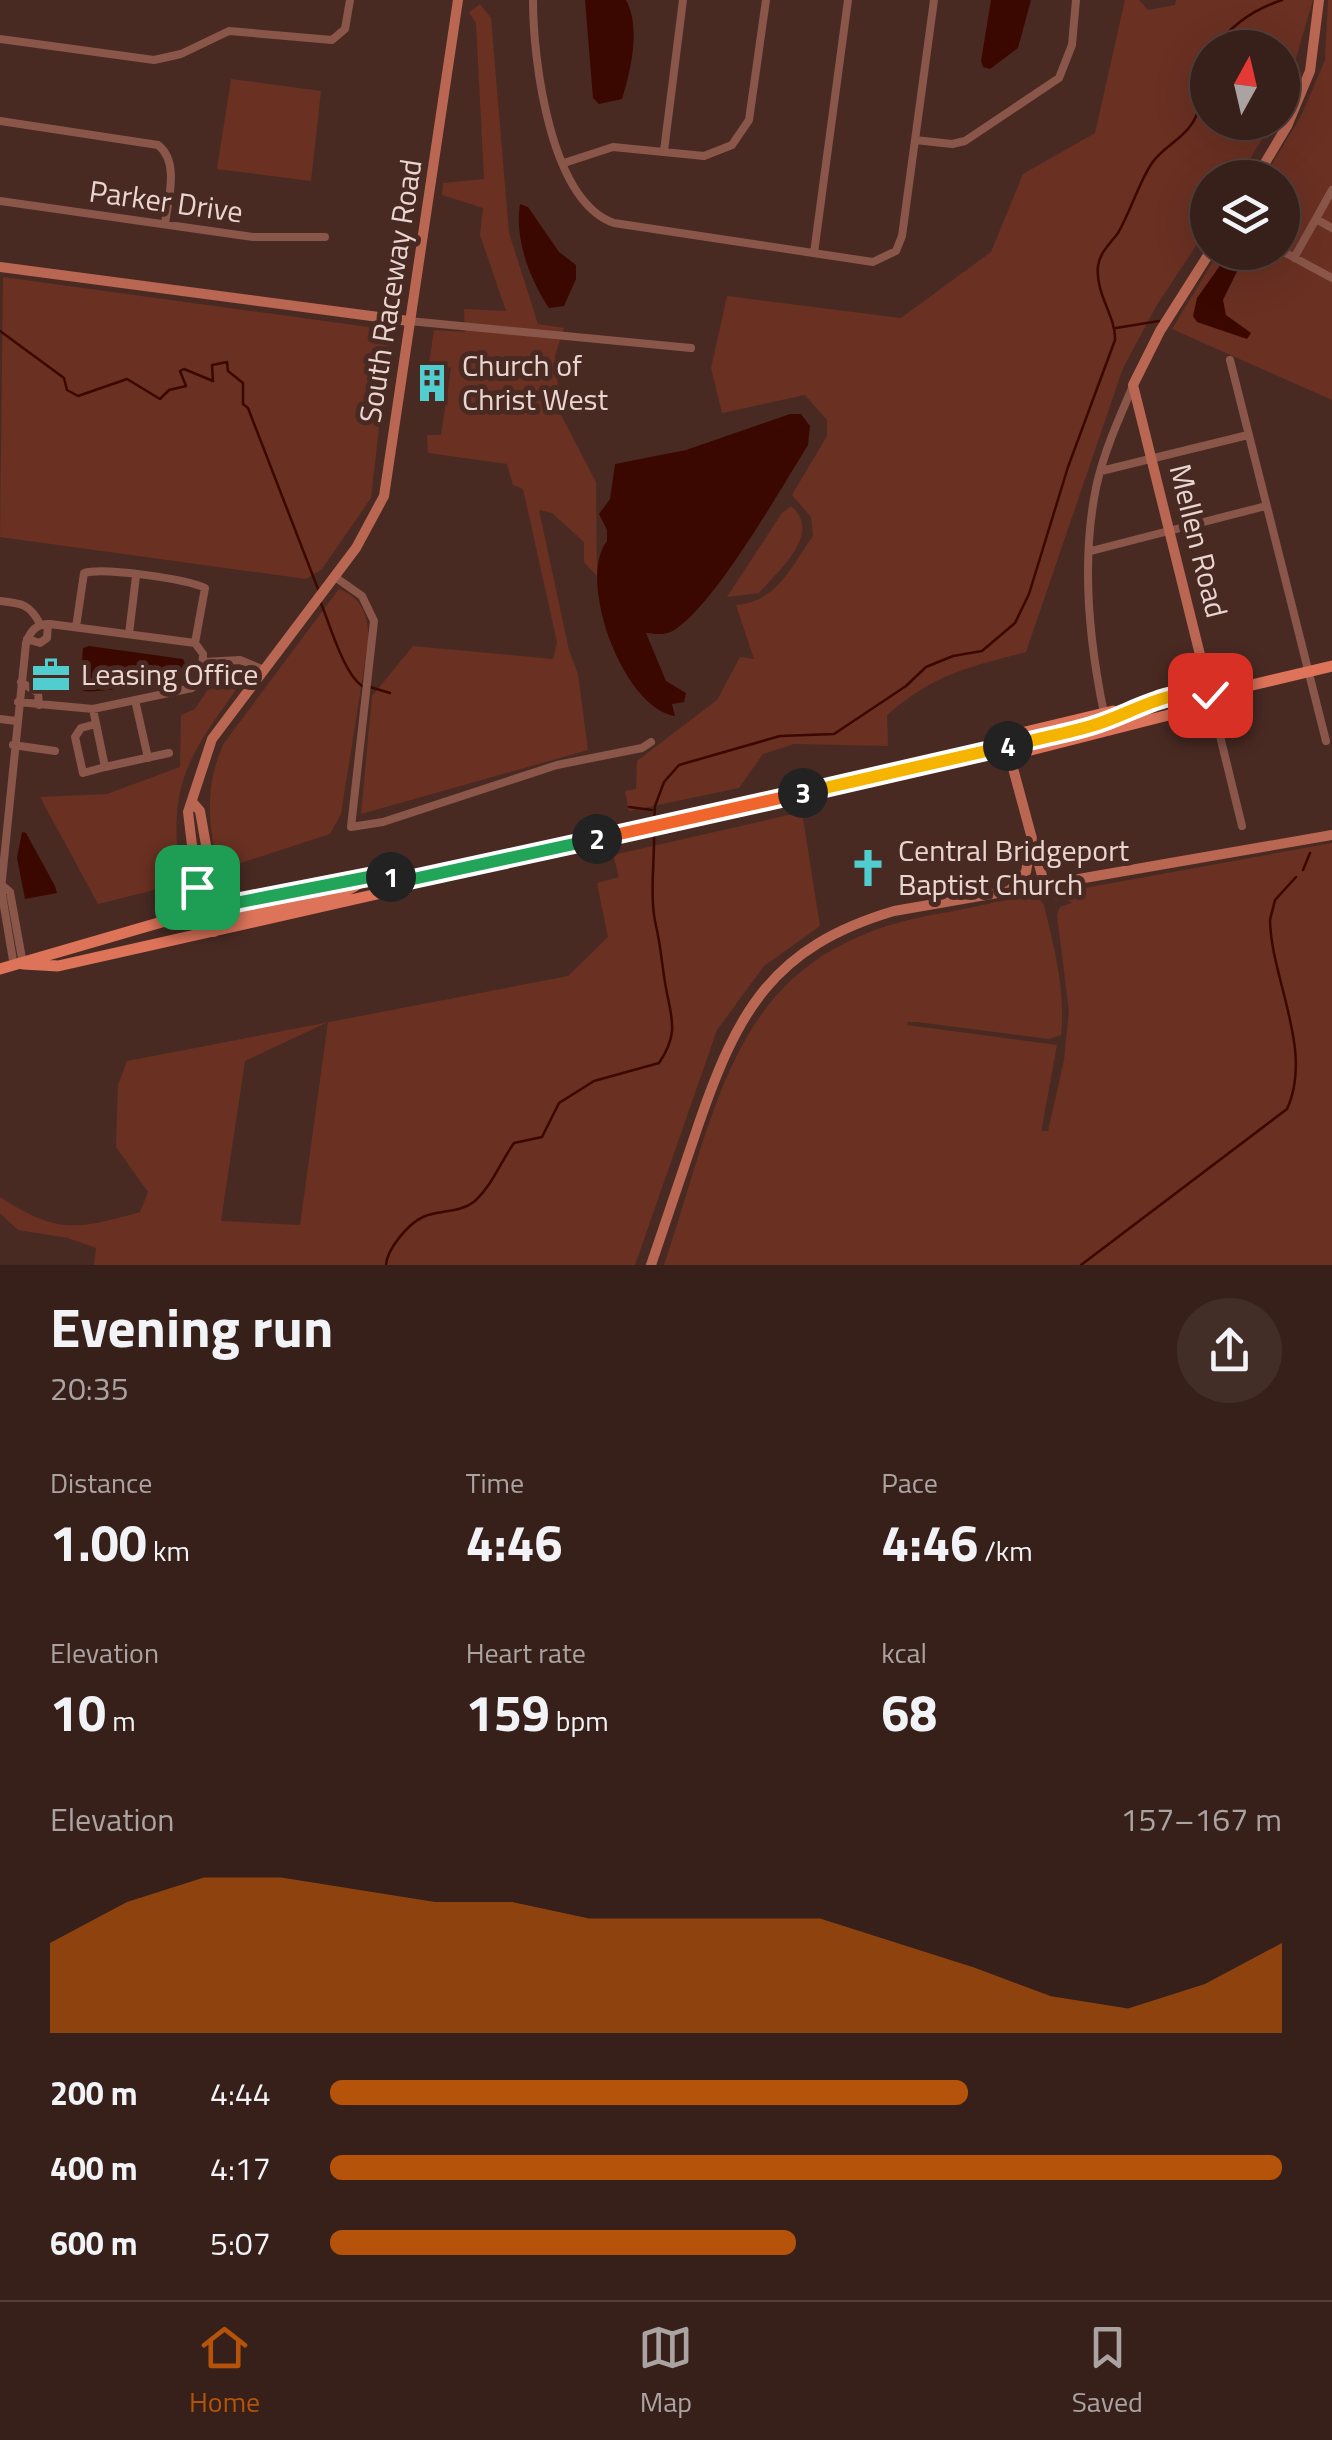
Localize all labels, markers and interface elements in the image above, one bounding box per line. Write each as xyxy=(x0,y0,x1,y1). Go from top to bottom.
north arrow xyxy=(1190,30,1300,140)
map controls xyxy=(1190,30,1300,270)
street label: South Raceway Road xyxy=(346,156,434,426)
button: layers xyxy=(1190,160,1300,270)
street label: Parker Drive xyxy=(86,167,246,235)
place label: Church of Christ West xyxy=(462,342,609,422)
building icon: Church of Christ West xyxy=(411,362,453,404)
street label: Mellen Road xyxy=(1158,459,1240,622)
place label: Leasing Office xyxy=(81,651,258,697)
pin xyxy=(1168,653,1253,738)
office icon: Leasing Office xyxy=(30,654,72,696)
icon: check xyxy=(1183,668,1238,723)
pin: 4 xyxy=(983,721,1033,771)
text: 4 xyxy=(1000,724,1016,767)
pin: 3 xyxy=(778,768,828,818)
text: 3 xyxy=(795,771,811,814)
pin: 2 xyxy=(572,814,622,864)
text: 2 xyxy=(589,817,605,860)
place label: Central Bridgeport Baptist Church xyxy=(898,827,1130,907)
pin xyxy=(155,845,240,930)
church icon: Central Bridgeport Baptist Church xyxy=(847,847,889,889)
pin: 1 xyxy=(366,852,416,902)
text: 1 xyxy=(383,855,399,898)
icon: arrive xyxy=(170,860,225,915)
text: Evening run xyxy=(50,1285,333,1368)
button: share xyxy=(1177,1298,1282,1403)
text: 20:35 xyxy=(50,1364,129,1412)
text: Distance xyxy=(50,1461,152,1504)
text: Time xyxy=(466,1461,524,1504)
text: Pace xyxy=(881,1461,938,1504)
text: 1.00 xyxy=(50,1504,147,1580)
text: 4:46 xyxy=(466,1504,562,1580)
text: 4:46 xyxy=(881,1504,978,1580)
text: km xyxy=(147,1529,190,1572)
text: /km xyxy=(978,1529,1033,1572)
text: Elevation xyxy=(50,1631,159,1674)
text: Heart rate xyxy=(466,1631,586,1674)
text: kcal xyxy=(881,1631,927,1674)
text: 10 xyxy=(50,1674,106,1750)
text: 159 xyxy=(466,1674,550,1750)
text: 68 xyxy=(881,1674,937,1750)
text: m xyxy=(106,1699,136,1742)
text: bpm xyxy=(550,1699,609,1742)
text: Elevation xyxy=(50,1795,174,1843)
text: 157–167 m xyxy=(1120,1795,1282,1843)
text: 200 m xyxy=(50,2069,138,2117)
text: 4:44 xyxy=(210,2069,271,2117)
text: 400 m xyxy=(50,2144,138,2192)
text: 4:17 xyxy=(210,2144,271,2192)
text: 600 m xyxy=(50,2219,138,2267)
text: 5:07 xyxy=(210,2219,271,2267)
tab: Home xyxy=(189,2320,260,2423)
tab: Map xyxy=(638,2320,693,2423)
tab: Saved xyxy=(1072,2320,1143,2423)

